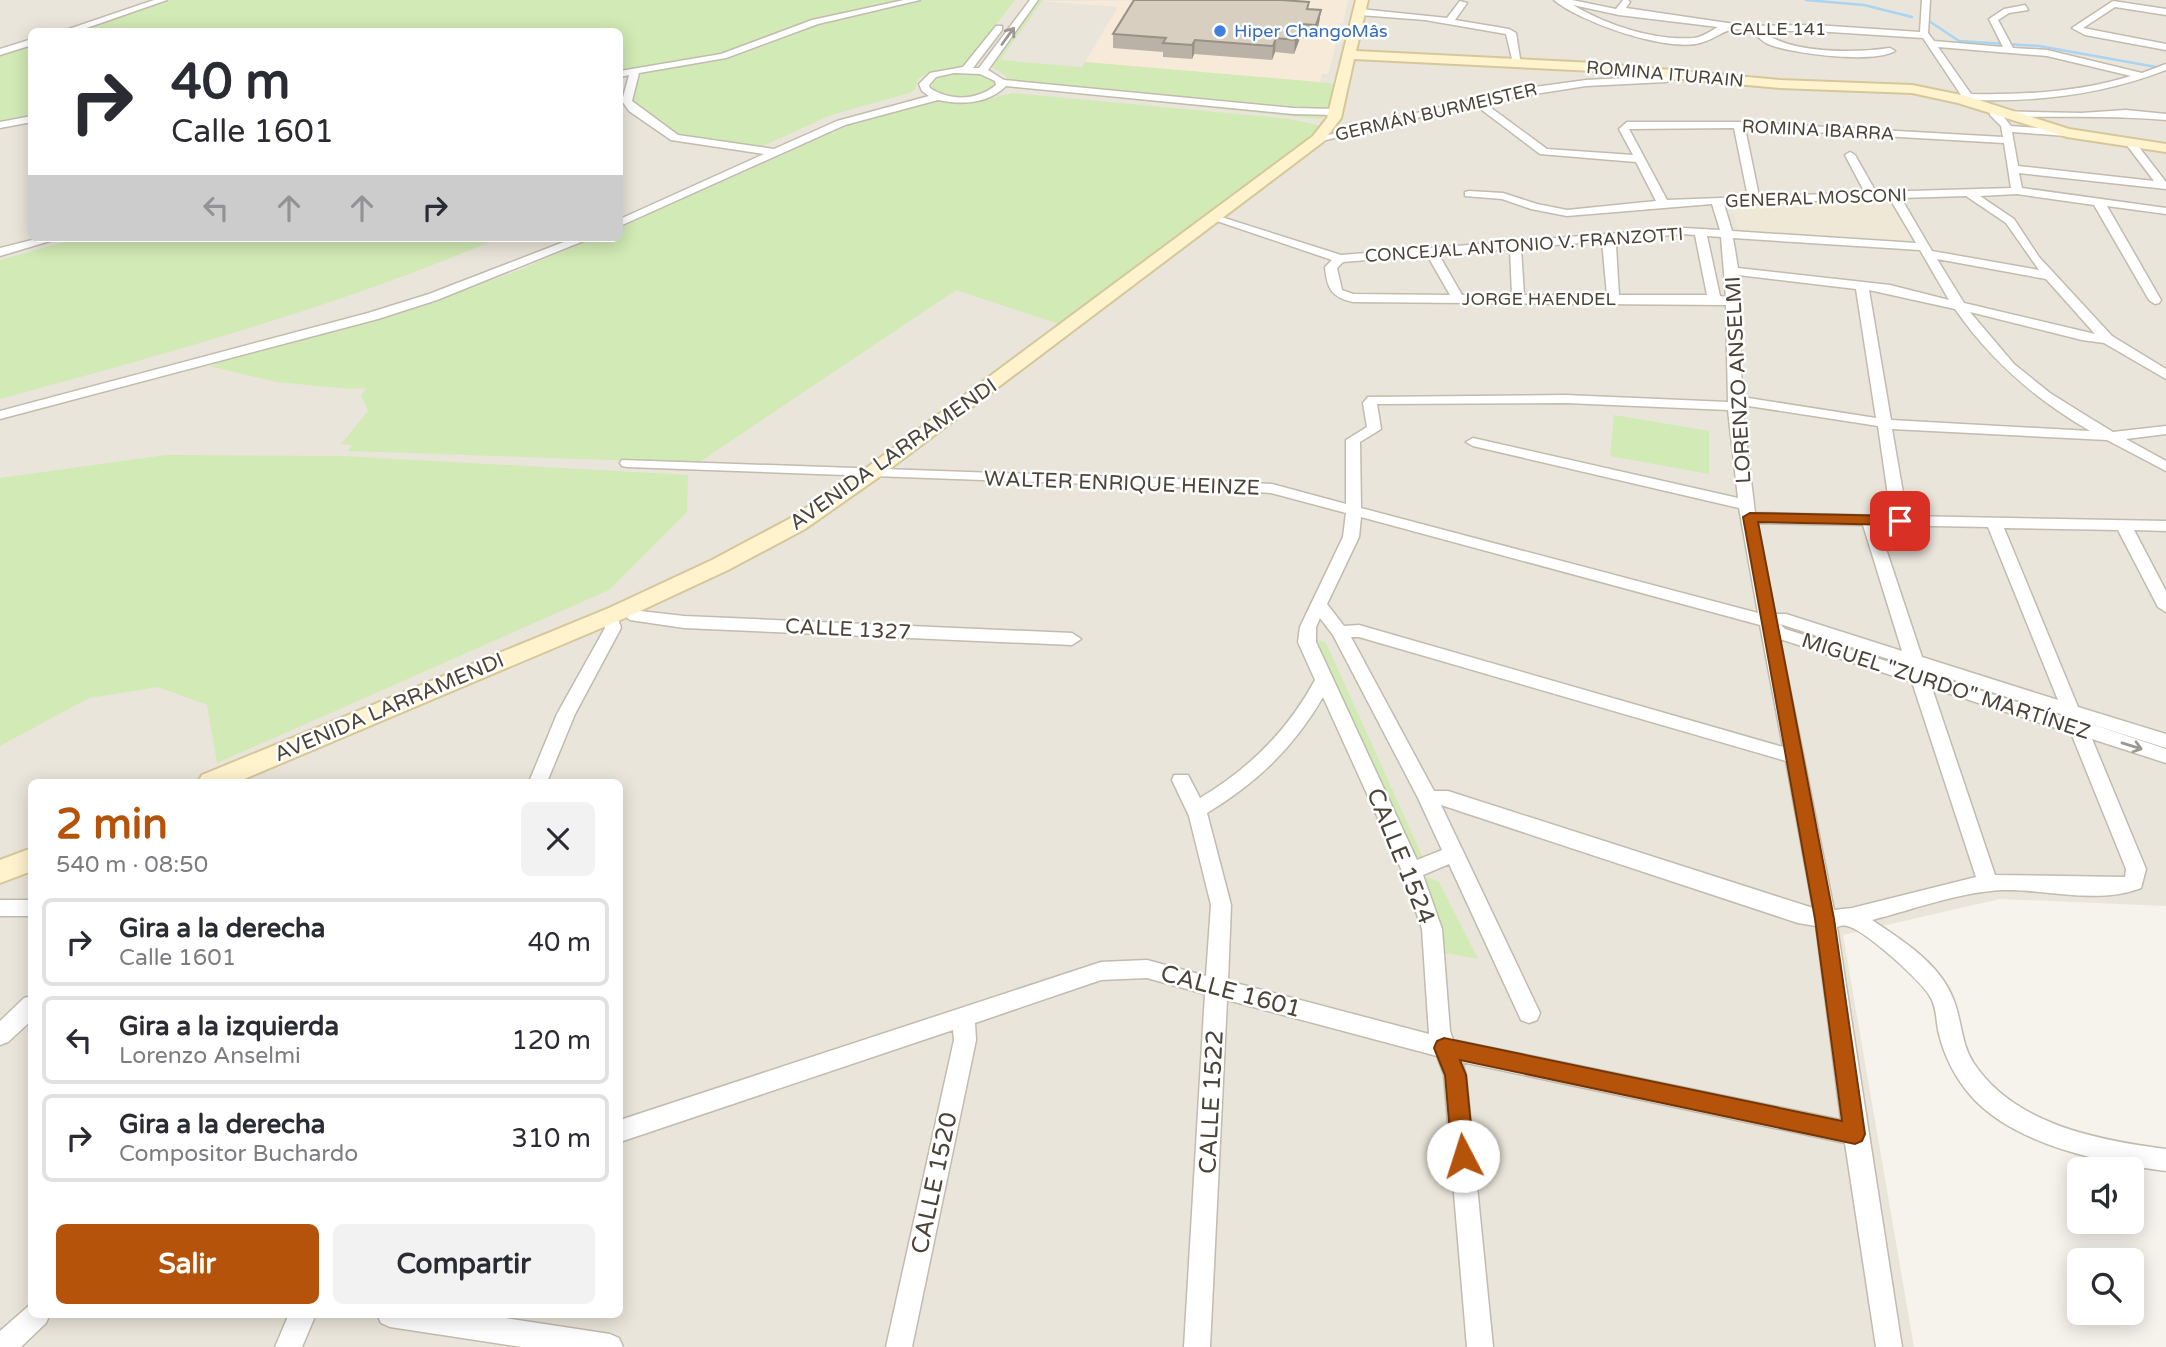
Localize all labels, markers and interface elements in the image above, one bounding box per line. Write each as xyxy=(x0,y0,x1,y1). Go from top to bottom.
street label: CALLE 141 xyxy=(1730,18,1826,40)
place label: Hiper ChangoMâs xyxy=(1234,20,1388,42)
marker: Hiper ChangoMâs xyxy=(1212,23,1228,39)
one-way arrow xyxy=(1000,27,1015,45)
text: 40 m xyxy=(171,53,290,112)
icon: right xyxy=(56,56,147,147)
street label: ROMINA ITURAIN xyxy=(1585,56,1745,92)
street label: GERMÁN BURMEISTER xyxy=(1333,78,1539,146)
text: Calle 1601 xyxy=(171,113,334,151)
street label: ROMINA IBARRA xyxy=(1741,115,1895,145)
street label: GENERAL MOSCONI xyxy=(1725,184,1907,212)
icon: left xyxy=(197,189,235,227)
icon: ahead xyxy=(270,189,308,227)
icon: ahead xyxy=(343,189,381,227)
icon: right xyxy=(416,189,454,227)
street label: CONCEJAL ANTONIO V. FRANZOTTI xyxy=(1364,223,1684,267)
street label: LORENZO ANSELMI xyxy=(1721,276,1756,484)
street label: JORGE HAENDEL xyxy=(1462,288,1617,310)
street label: AVENIDA LARRAMENDI xyxy=(785,373,1002,536)
street label: WALTER ENRIQUE HEINZE xyxy=(984,466,1260,501)
pin xyxy=(1870,491,1930,551)
icon: arrive xyxy=(1881,502,1919,540)
street label: CALLE 1327 xyxy=(784,614,912,645)
street label: MIGUEL "ZURDO" MARTÍNEZ xyxy=(1798,628,2093,745)
street label: AVENIDA LARRAMENDI xyxy=(270,648,508,767)
one-way arrow xyxy=(2121,740,2143,753)
street label: CALLE 1524 xyxy=(1360,784,1441,928)
text: 2 min xyxy=(56,799,168,850)
button: close xyxy=(521,802,595,876)
text: 540 m · 08:50 xyxy=(56,851,208,879)
text: Gira a la derecha xyxy=(119,913,325,944)
icon: right xyxy=(60,923,98,961)
text: 40 m xyxy=(528,927,591,958)
text: Calle 1601 xyxy=(119,944,236,972)
street label: CALLE 1601 xyxy=(1158,959,1304,1024)
text: Gira a la izquierda xyxy=(119,1011,339,1042)
icon: left xyxy=(60,1021,98,1059)
text: 120 m xyxy=(511,1025,591,1056)
street label: CALLE 1522 xyxy=(1193,1029,1230,1175)
text: Lorenzo Anselmi xyxy=(119,1042,301,1070)
text: Gira a la derecha xyxy=(119,1109,325,1140)
street label: CALLE 1520 xyxy=(905,1110,964,1257)
icon: right xyxy=(60,1119,98,1157)
position arrow xyxy=(1426,1119,1500,1193)
text: 310 m xyxy=(511,1123,591,1154)
text: Compositor Buchardo xyxy=(119,1140,358,1168)
map controls xyxy=(2067,1157,2144,1325)
button: sound xyxy=(2067,1157,2144,1234)
button: Salir xyxy=(56,1224,319,1304)
button: Compartir xyxy=(333,1224,595,1304)
button: search xyxy=(2067,1248,2144,1325)

